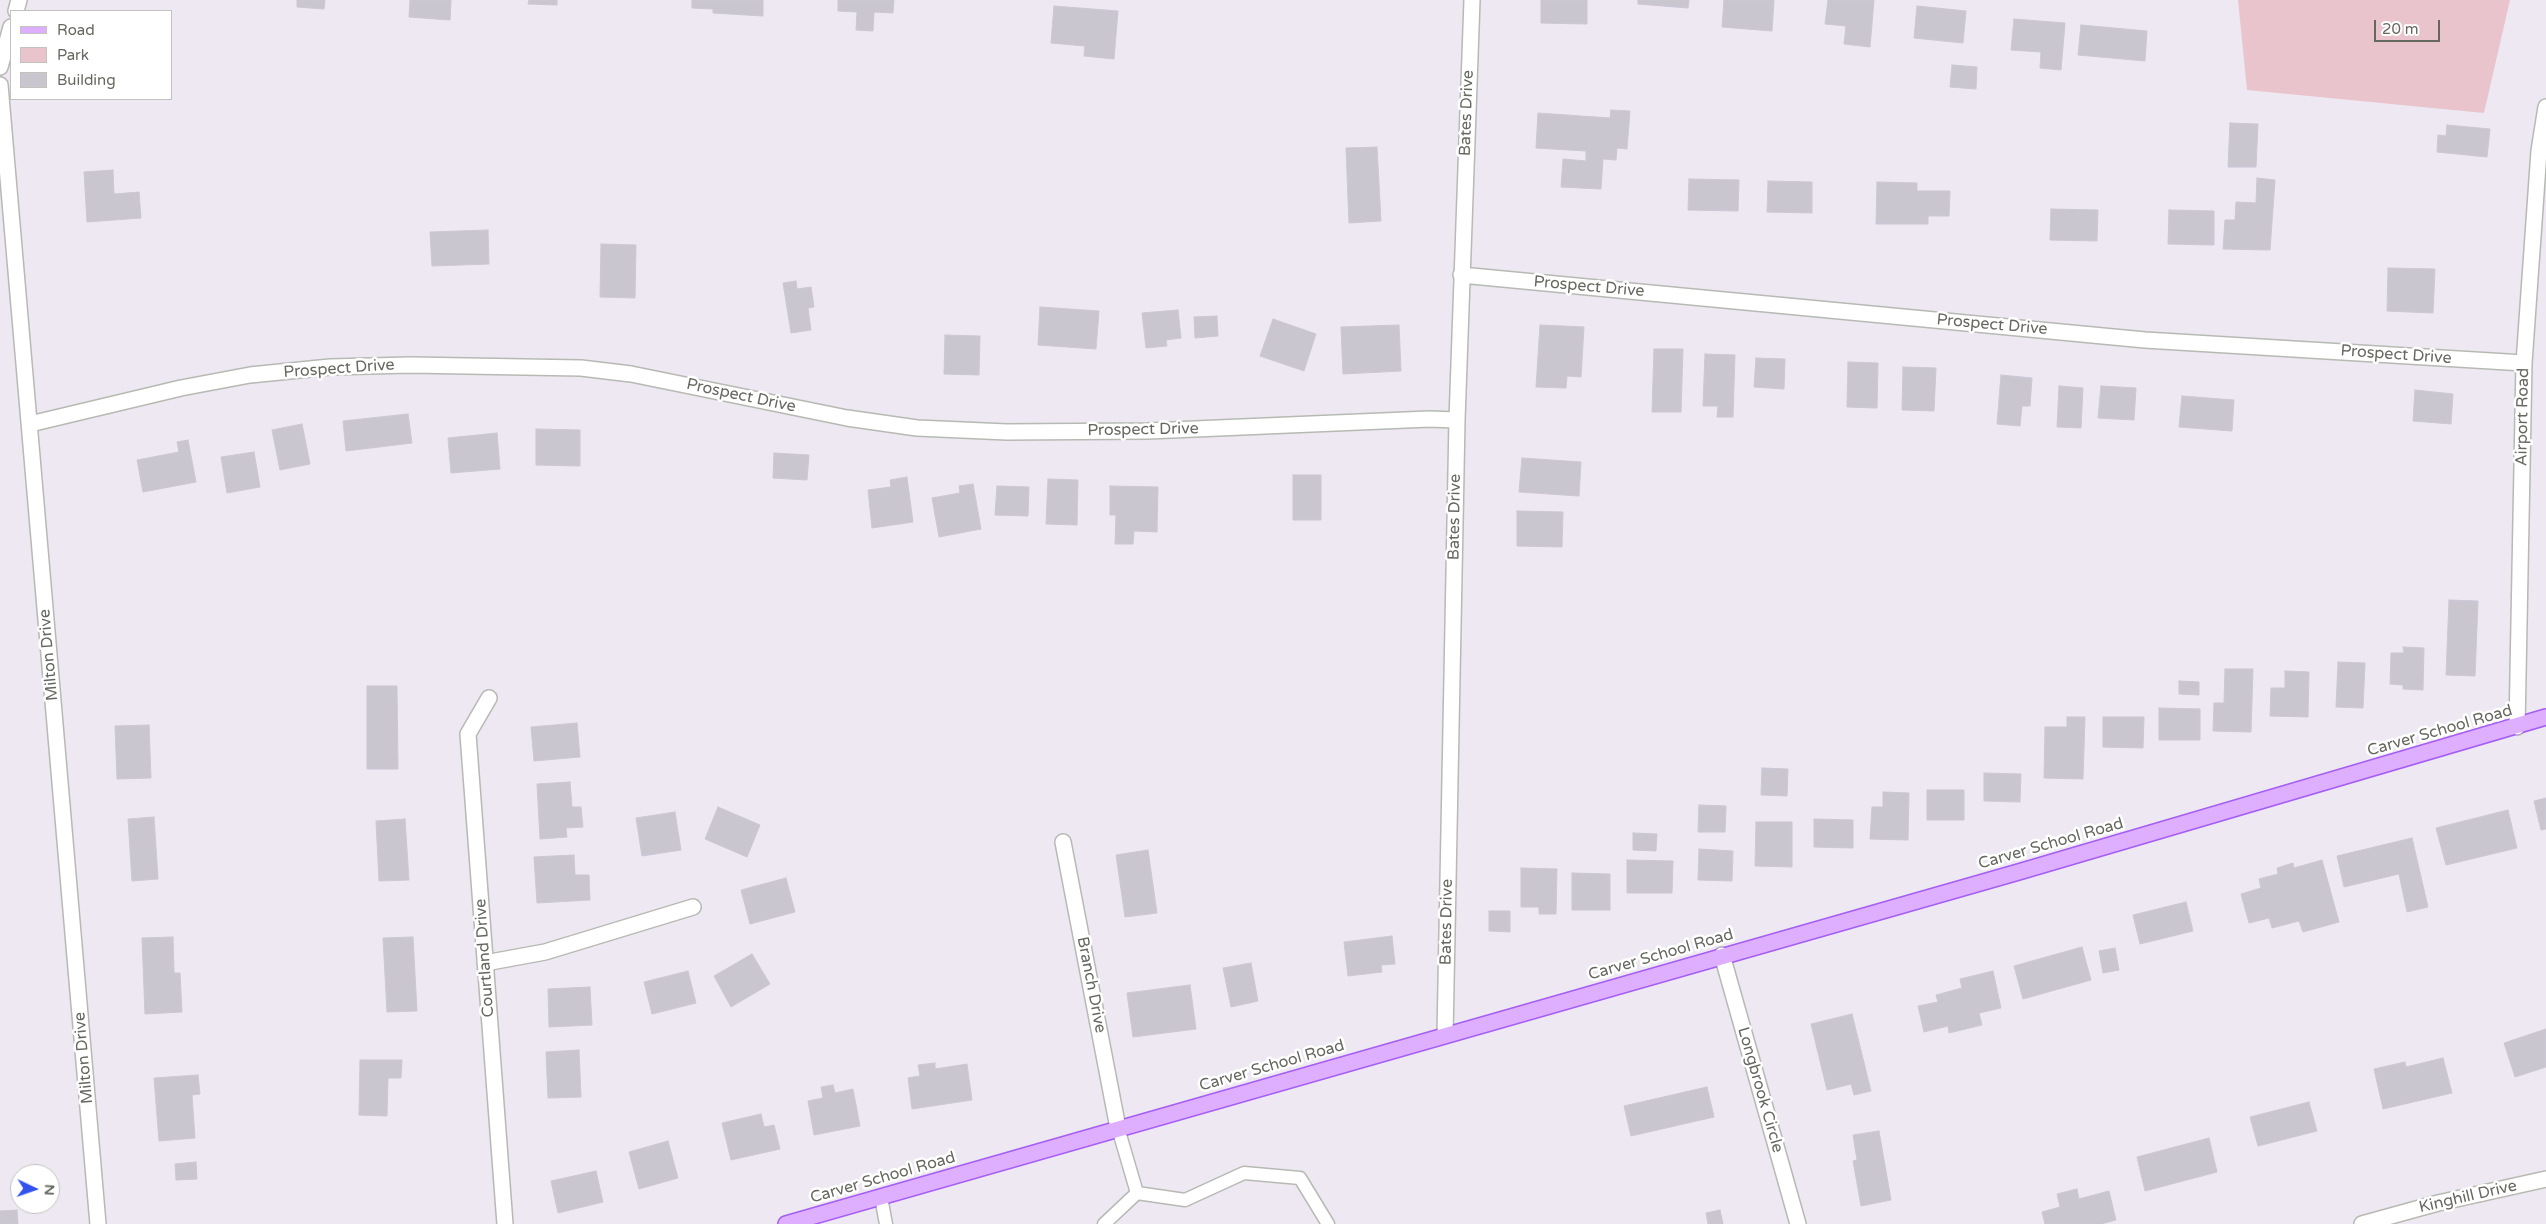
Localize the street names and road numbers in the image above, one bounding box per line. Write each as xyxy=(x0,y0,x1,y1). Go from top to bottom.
street label: Bates Drive xyxy=(1456,70,1478,156)
street label: Prospect Drive xyxy=(1533,273,1645,301)
street label: Prospect Drive xyxy=(1936,311,2048,339)
street label: Prospect Drive xyxy=(2340,342,2452,368)
street label: Prospect Drive xyxy=(283,356,395,382)
street label: Airport Road xyxy=(2513,368,2533,466)
street label: Prospect Drive xyxy=(685,375,797,417)
street label: Prospect Drive xyxy=(1087,419,1199,441)
street label: Bates Drive xyxy=(1445,474,1465,560)
street label: Milton Drive xyxy=(35,608,63,702)
street label: Carver School Road xyxy=(2365,701,2515,761)
street label: Carver School Road xyxy=(1976,814,2126,874)
street label: Bates Drive xyxy=(1437,879,1457,965)
street label: Courtland Drive xyxy=(471,898,499,1018)
street label: Carver School Road xyxy=(1586,925,1736,985)
street label: Branch Drive xyxy=(1072,935,1110,1035)
street label: Milton Drive xyxy=(70,1011,98,1105)
street label: Longbrook Circle xyxy=(1733,1025,1787,1155)
street label: Carver School Road xyxy=(1197,1036,1347,1096)
street label: Carver School Road xyxy=(808,1148,958,1208)
street label: Kinghill Drive xyxy=(2417,1176,2519,1218)

